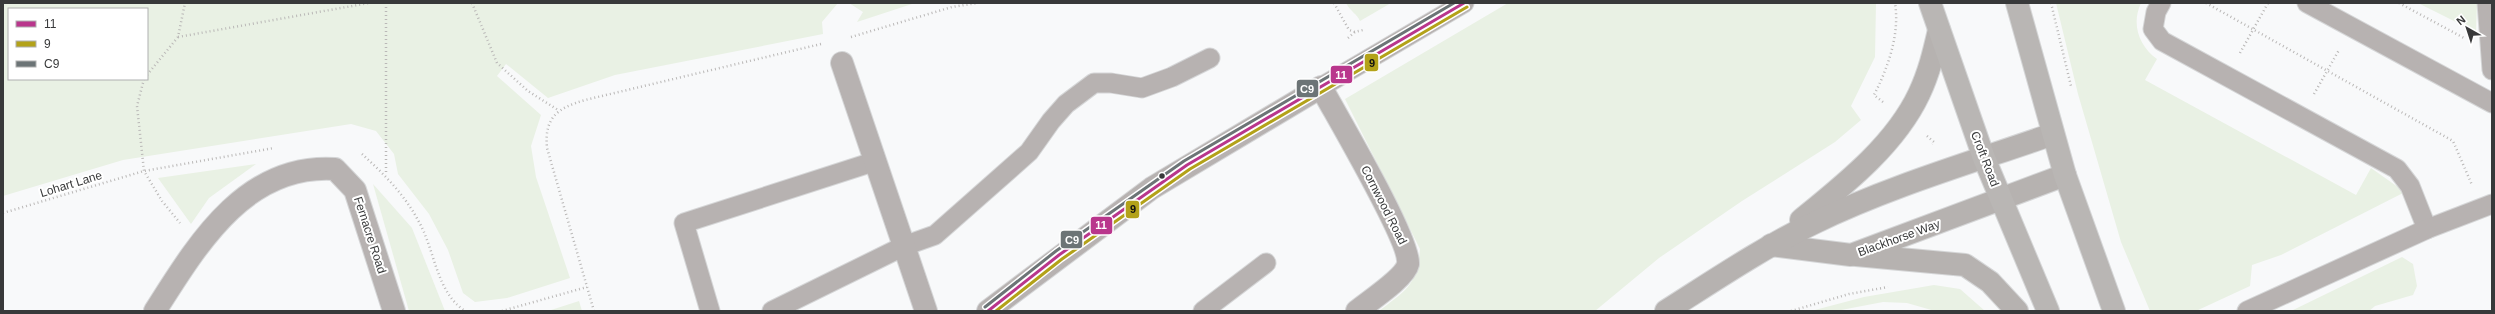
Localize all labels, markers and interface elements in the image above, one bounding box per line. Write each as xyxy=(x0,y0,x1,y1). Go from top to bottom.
legend xyxy=(8,8,148,80)
north arrow xyxy=(2447,8,2487,48)
text: N xyxy=(2454,13,2468,27)
text: 11 xyxy=(44,17,57,31)
text: 9 xyxy=(44,37,51,51)
line badge: 9 xyxy=(1364,53,1379,72)
text: C9 xyxy=(44,57,60,71)
text: 9 xyxy=(1369,57,1375,69)
line badge: 11 xyxy=(1330,65,1353,84)
text: 11 xyxy=(1335,69,1347,81)
line badge: C9 xyxy=(1296,79,1319,98)
text: C9 xyxy=(1300,83,1314,95)
street label: Croft Road xyxy=(1968,129,2002,189)
street label: Cornwood Road xyxy=(1358,163,1410,247)
street label: Lohart Lane xyxy=(38,168,104,200)
unlabelled marker xyxy=(1157,171,1167,181)
street label: Fernacre Road xyxy=(351,195,389,275)
line badge: 9 xyxy=(1125,200,1140,219)
text: 9 xyxy=(1130,203,1136,215)
line badge: 11 xyxy=(1090,216,1113,235)
street label: Blackhorse Way xyxy=(1856,217,1942,259)
text: 11 xyxy=(1095,219,1107,231)
line badge: C9 xyxy=(1060,230,1083,249)
text: C9 xyxy=(1065,234,1079,246)

